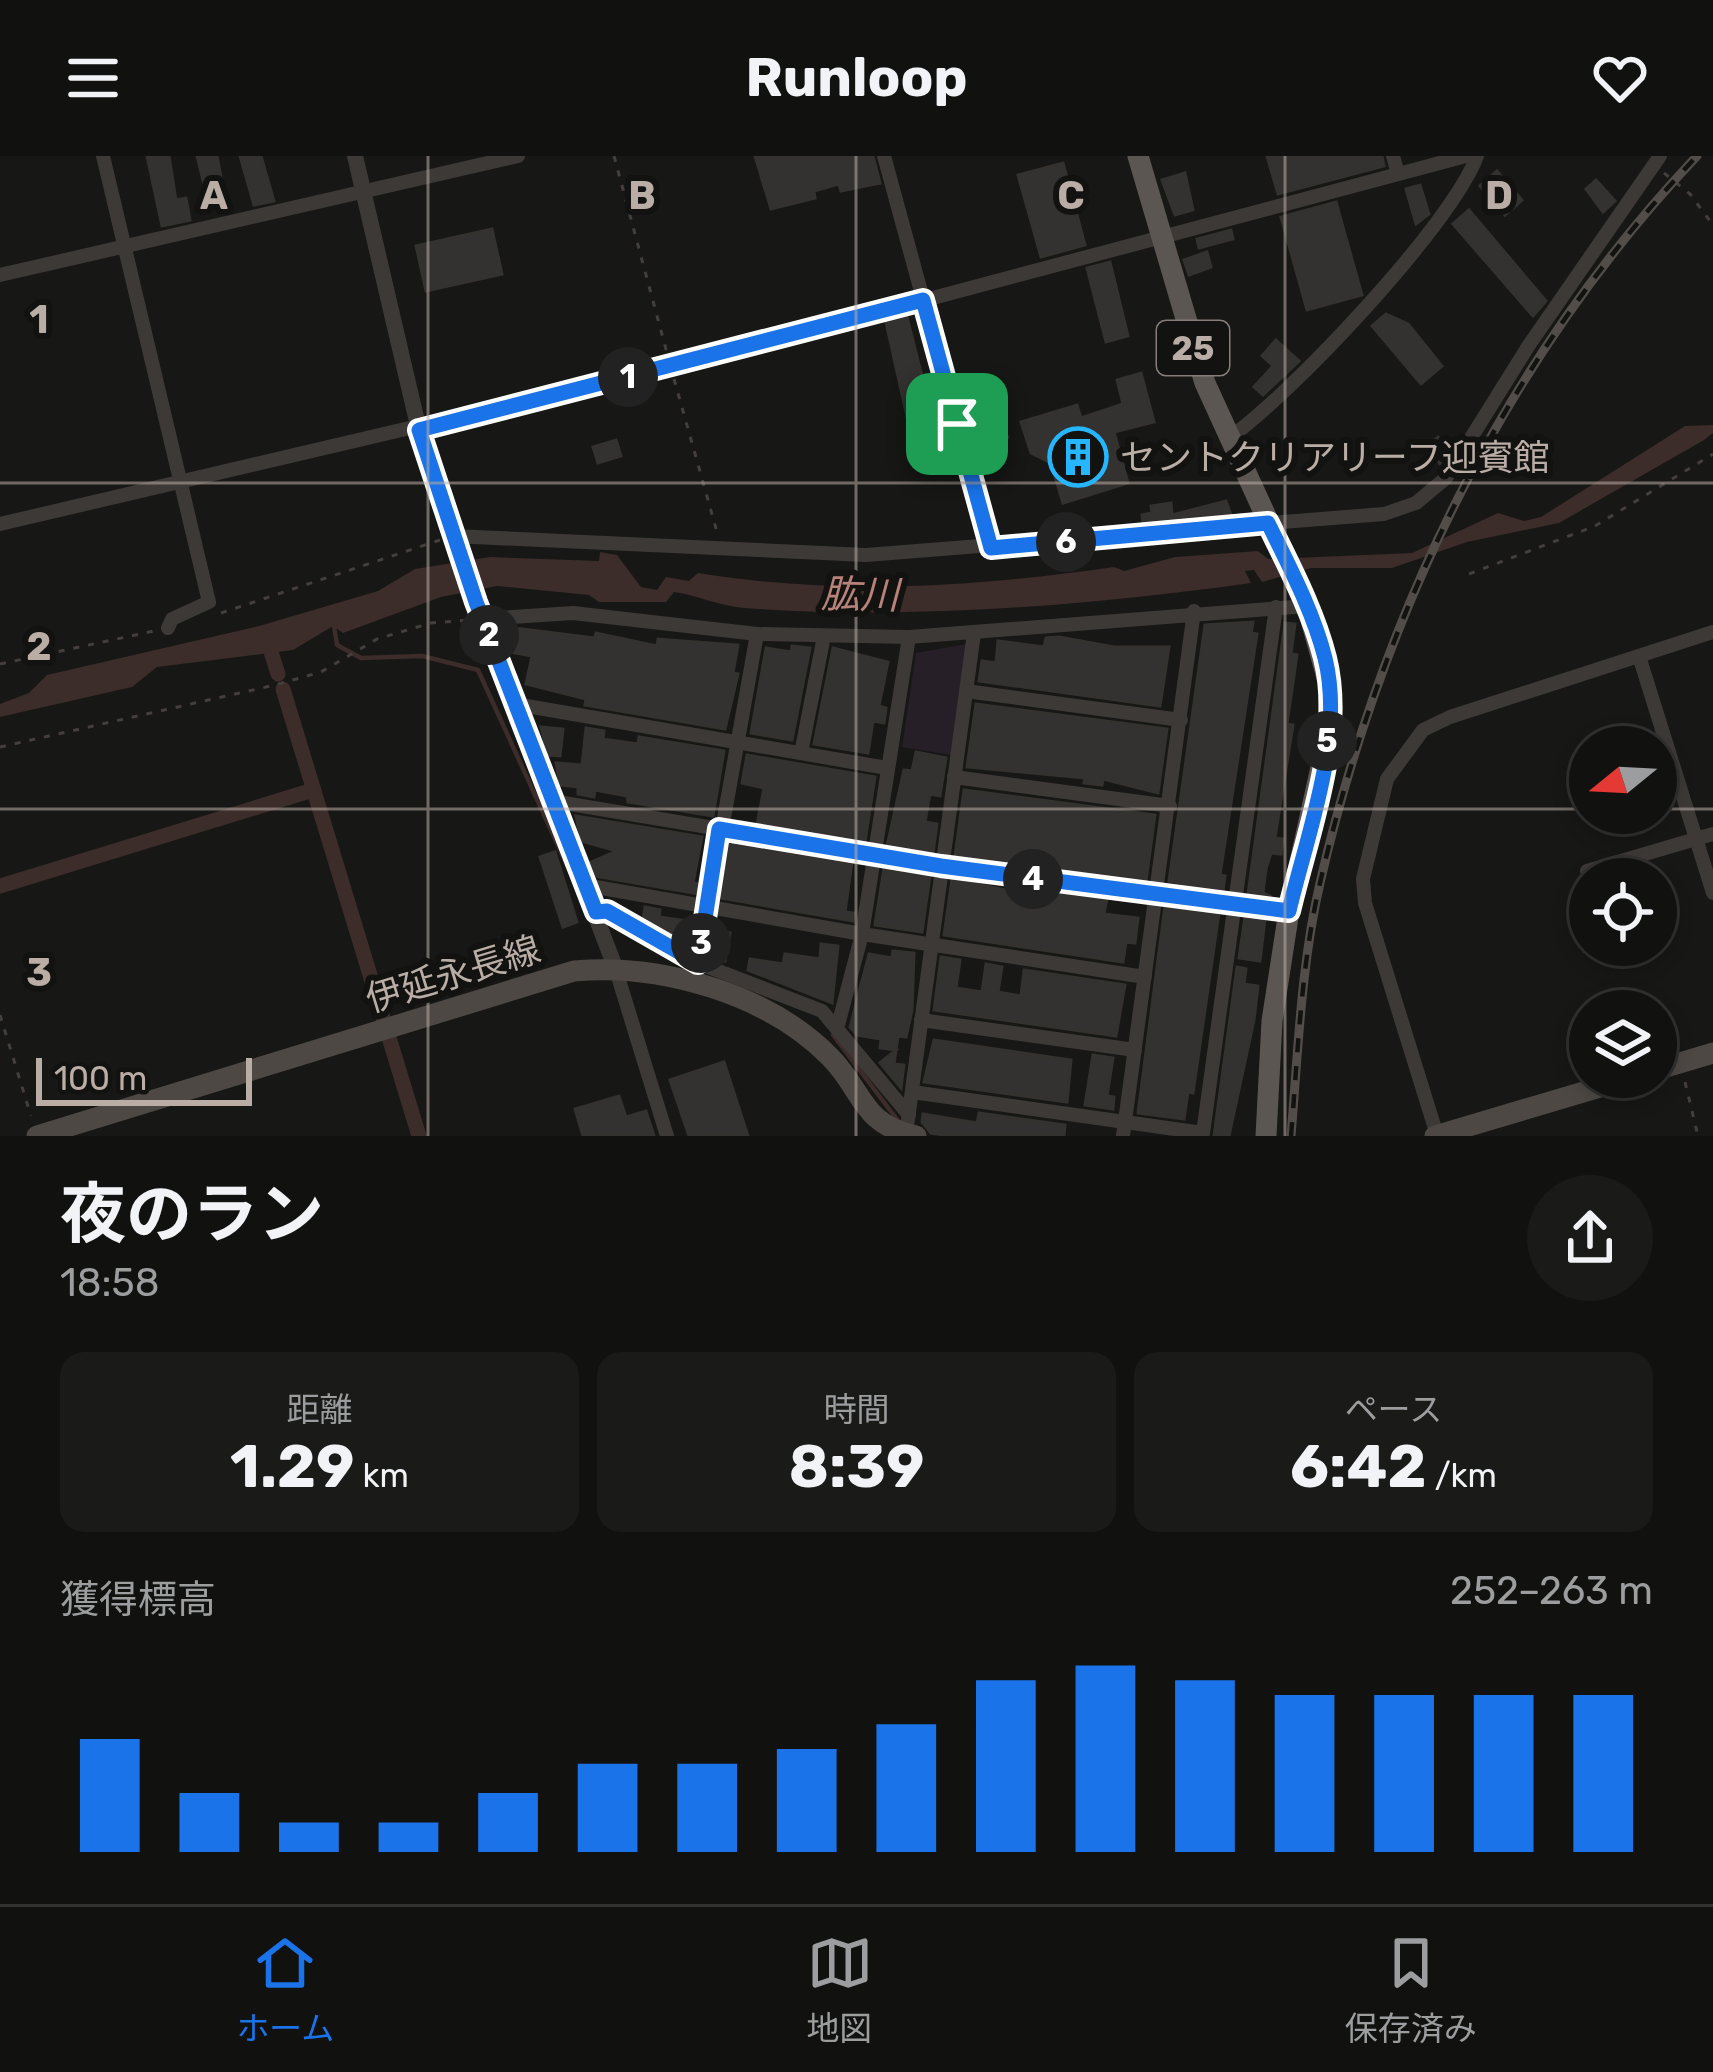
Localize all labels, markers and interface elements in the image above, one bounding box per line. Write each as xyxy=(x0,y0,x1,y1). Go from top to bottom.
icon: menu xyxy=(60,45,126,111)
icon: heart xyxy=(1587,45,1653,111)
text: Runloop xyxy=(745,46,968,110)
text: A xyxy=(200,173,228,219)
text: B xyxy=(628,173,656,219)
text: C xyxy=(1057,173,1085,219)
text: D xyxy=(1485,173,1513,219)
text: 1 xyxy=(29,297,49,343)
road number: 25 xyxy=(1157,321,1229,375)
pin: 1 xyxy=(598,347,658,407)
text: 1 xyxy=(620,357,636,396)
pin xyxy=(906,373,1008,475)
icon: arrive xyxy=(924,391,990,457)
building icon: セントクリアリーフ迎賓館 xyxy=(1047,426,1109,488)
place label: セントクリアリーフ迎賓館 xyxy=(1120,436,1550,479)
pin: 6 xyxy=(1036,512,1096,572)
text: 6 xyxy=(1055,522,1077,561)
water label: 肱川 xyxy=(821,571,903,619)
pin: 2 xyxy=(459,605,519,665)
text: 2 xyxy=(478,615,500,654)
text: 2 xyxy=(26,624,52,670)
pin: 5 xyxy=(1297,711,1357,771)
text: 5 xyxy=(1316,721,1338,760)
north arrow xyxy=(1569,726,1677,834)
map controls xyxy=(1569,726,1677,1098)
pin: 4 xyxy=(1003,849,1063,909)
button: locate xyxy=(1569,858,1677,966)
text: 4 xyxy=(1022,859,1044,898)
pin: 3 xyxy=(671,913,731,973)
text: 3 xyxy=(690,923,712,962)
street label: 伊延永長線 xyxy=(361,927,545,1021)
text: 3 xyxy=(26,950,52,996)
button: layers xyxy=(1569,990,1677,1098)
scale bar xyxy=(36,1052,252,1105)
text: 100 m xyxy=(54,1059,147,1098)
text: 夜のラン xyxy=(60,1175,324,1254)
button: share xyxy=(1527,1175,1653,1301)
text: 18:58 xyxy=(60,1260,159,1306)
text: 距離 xyxy=(287,1390,353,1429)
text: 時間 xyxy=(824,1390,890,1429)
text: ペース xyxy=(1345,1390,1442,1429)
text: 1.29 xyxy=(230,1431,354,1502)
text: 8:39 xyxy=(788,1431,925,1502)
text: 6:42 xyxy=(1290,1431,1427,1502)
text: km xyxy=(354,1456,409,1495)
text: /km xyxy=(1427,1456,1497,1495)
text: 252–263 m xyxy=(1450,1568,1653,1614)
text: 獲得標高 xyxy=(60,1577,216,1623)
tab: ホーム xyxy=(236,1930,334,2050)
tab: 地図 xyxy=(807,1930,873,2050)
tab: 保存済み xyxy=(1345,1930,1477,2050)

